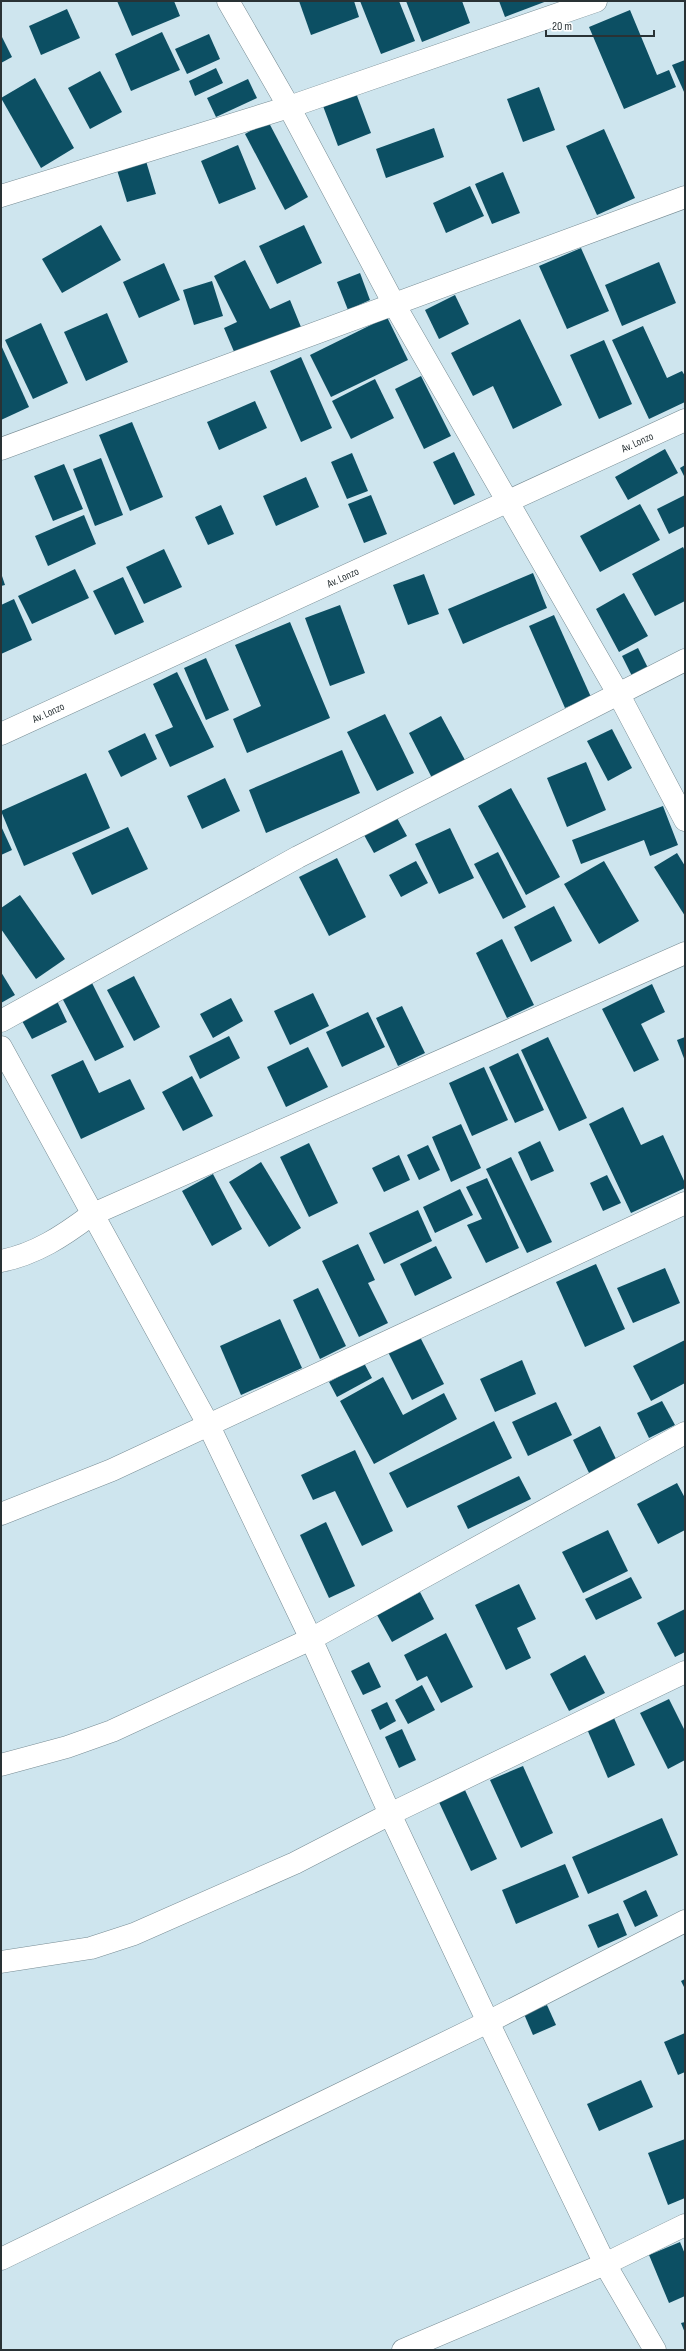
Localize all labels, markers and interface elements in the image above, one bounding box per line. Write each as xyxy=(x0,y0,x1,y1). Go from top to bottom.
scale bar xyxy=(546,12,654,38)
text: 20 m xyxy=(552,19,572,34)
street label: Av. Lonzo xyxy=(618,429,656,455)
street label: Av. Lonzo xyxy=(324,564,361,590)
street label: Av. Lonzo xyxy=(29,699,67,726)

